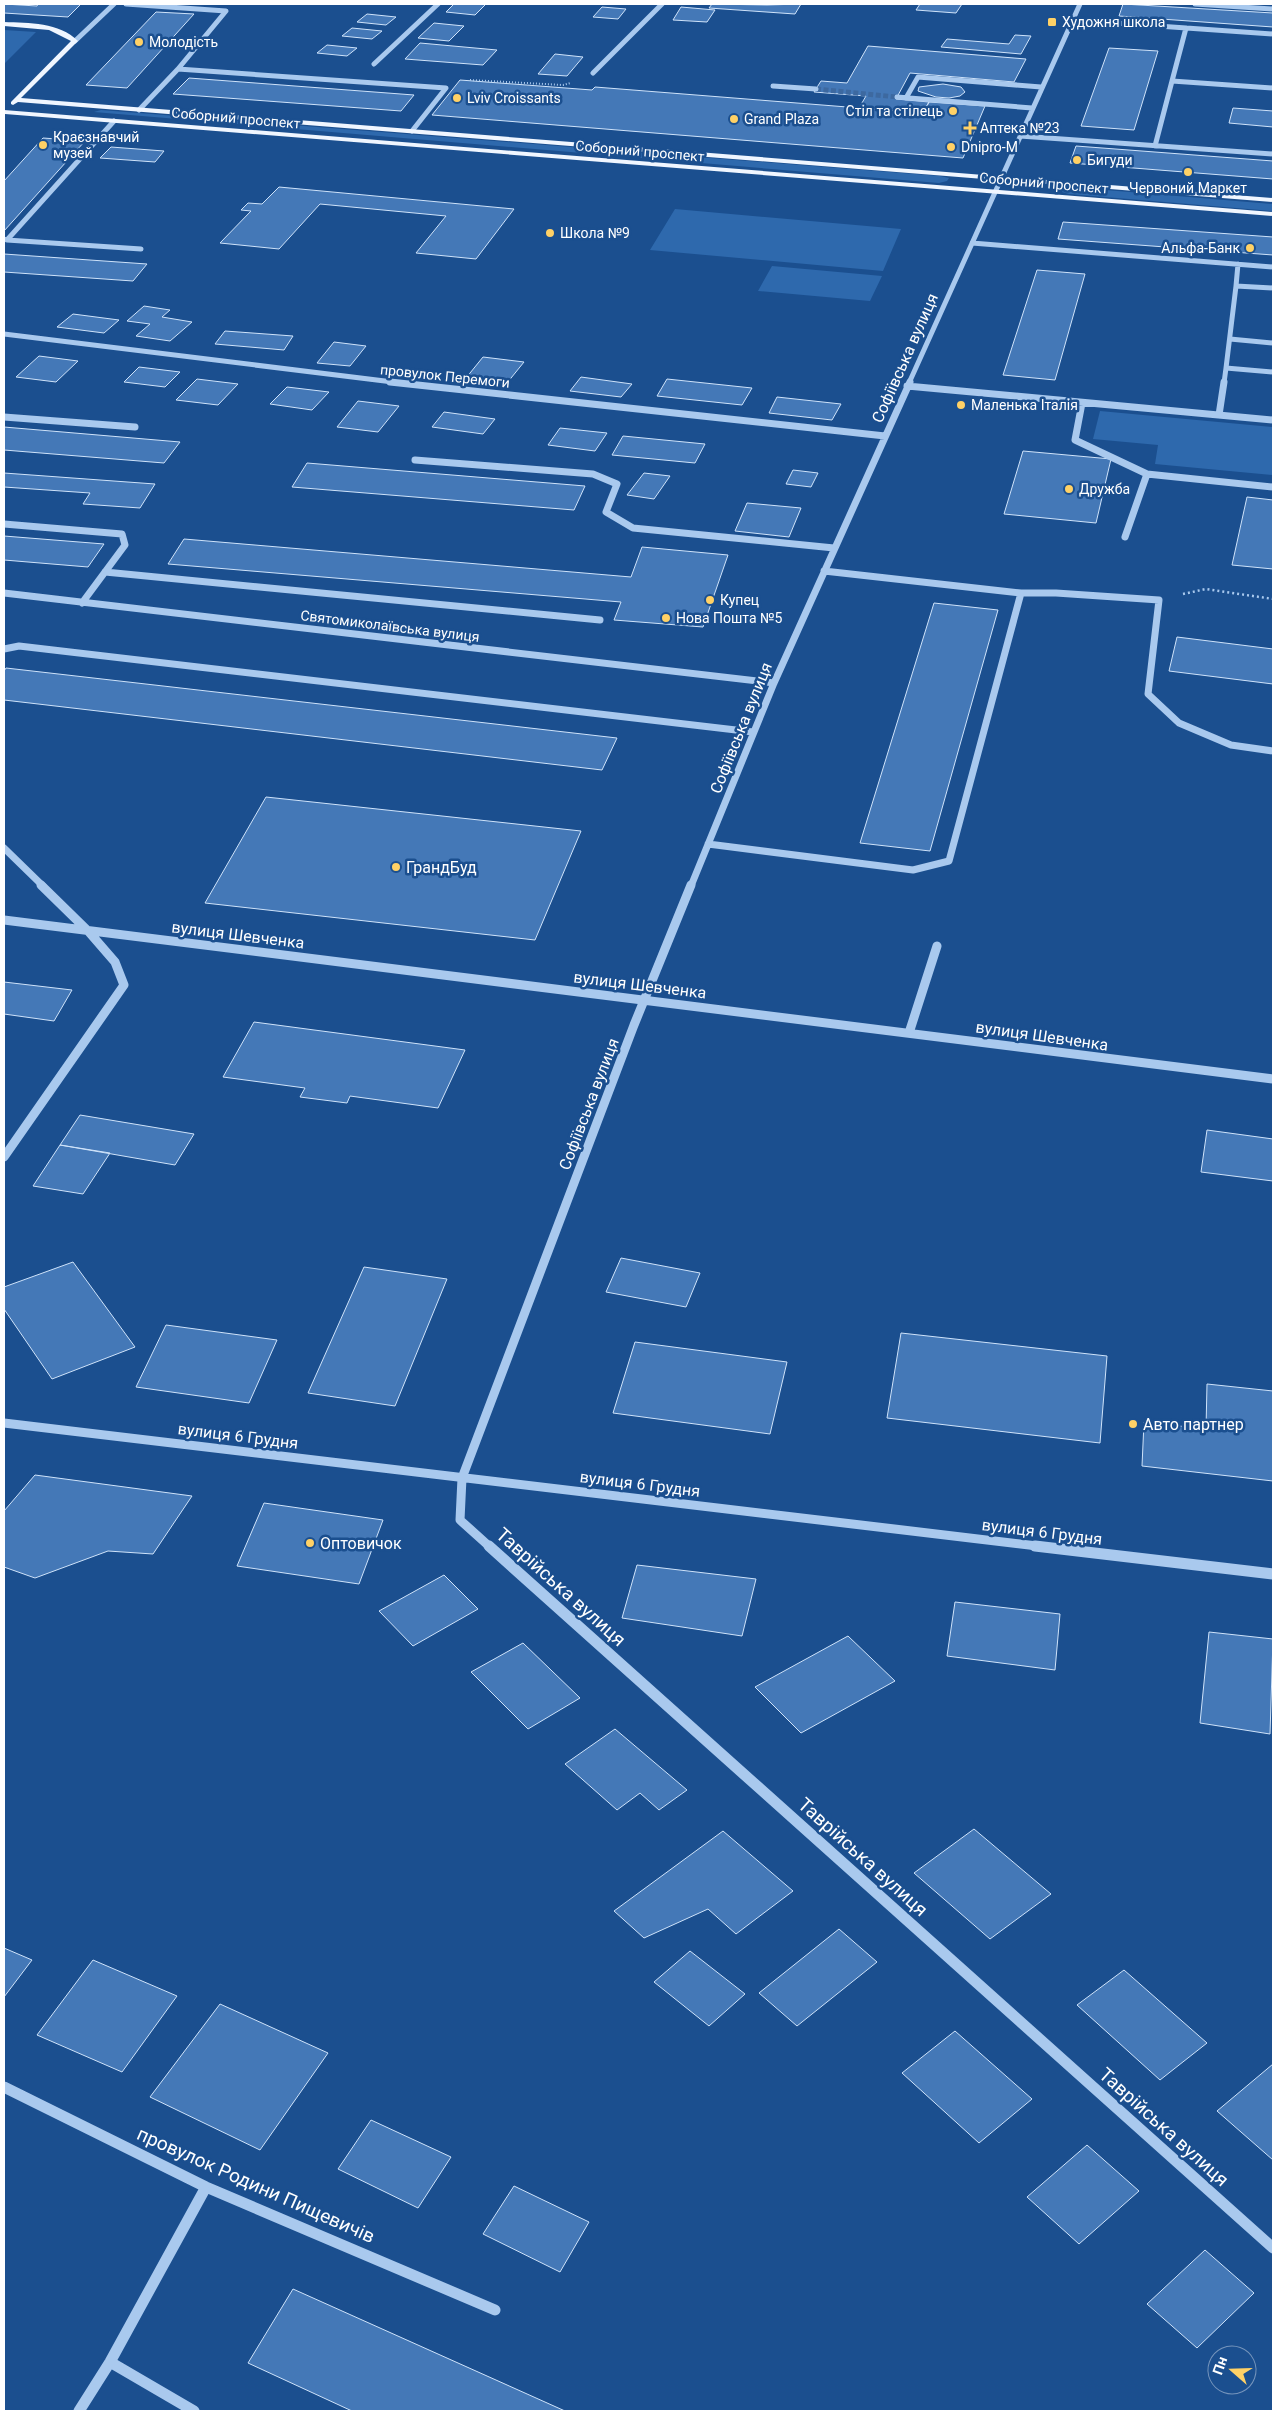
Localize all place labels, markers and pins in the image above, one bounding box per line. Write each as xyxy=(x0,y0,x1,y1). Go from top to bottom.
place label: Художня школа xyxy=(1062,14,1165,30)
marker: Художня школа xyxy=(1046,16,1058,28)
place label: Молодість xyxy=(149,34,218,50)
marker: Молодість xyxy=(133,36,145,48)
place label: Lviv Croissants xyxy=(467,90,561,106)
marker: Lviv Croissants xyxy=(451,92,463,104)
place label: Стіл та стілець xyxy=(846,103,943,119)
marker: Стіл та стілець xyxy=(947,105,959,117)
place label: Grand Plaza xyxy=(744,111,819,127)
marker: Grand Plaza xyxy=(728,113,740,125)
place label: Аптека №23 xyxy=(980,120,1060,136)
marker: Аптека №23 xyxy=(964,122,976,134)
place label: Краєзнавчий музей xyxy=(53,129,139,161)
marker: Краєзнавчий музей xyxy=(37,139,49,151)
place label: Dnipro-M xyxy=(961,139,1018,155)
marker: Dnipro-M xyxy=(945,141,957,153)
place label: Бигуди xyxy=(1087,152,1133,168)
marker: Бигуди xyxy=(1071,154,1083,166)
marker: Червоний Маркет xyxy=(1182,166,1194,178)
place label: Червоний Маркет xyxy=(1129,180,1247,196)
place label: Школа №9 xyxy=(560,225,630,241)
marker: Школа №9 xyxy=(544,227,556,239)
place label: Альфа-Банк xyxy=(1161,240,1240,256)
marker: Альфа-Банк xyxy=(1244,242,1256,254)
place label: Маленька Італія xyxy=(971,397,1078,413)
marker: Маленька Італія xyxy=(955,399,967,411)
place label: Дружба xyxy=(1079,481,1130,497)
marker: Дружба xyxy=(1063,483,1075,495)
place label: Купец xyxy=(720,592,759,608)
marker: Купец xyxy=(704,594,716,606)
place label: Нова Пошта №5 xyxy=(676,610,782,626)
marker: Нова Пошта №5 xyxy=(660,612,672,624)
place label: ГрандБуд xyxy=(406,858,477,877)
marker: ГрандБуд xyxy=(390,861,402,873)
place label: Авто партнер xyxy=(1143,1415,1244,1434)
marker: Авто партнер xyxy=(1127,1418,1139,1430)
place label: Оптовичок xyxy=(320,1534,402,1553)
marker: Оптовичок xyxy=(304,1537,316,1549)

